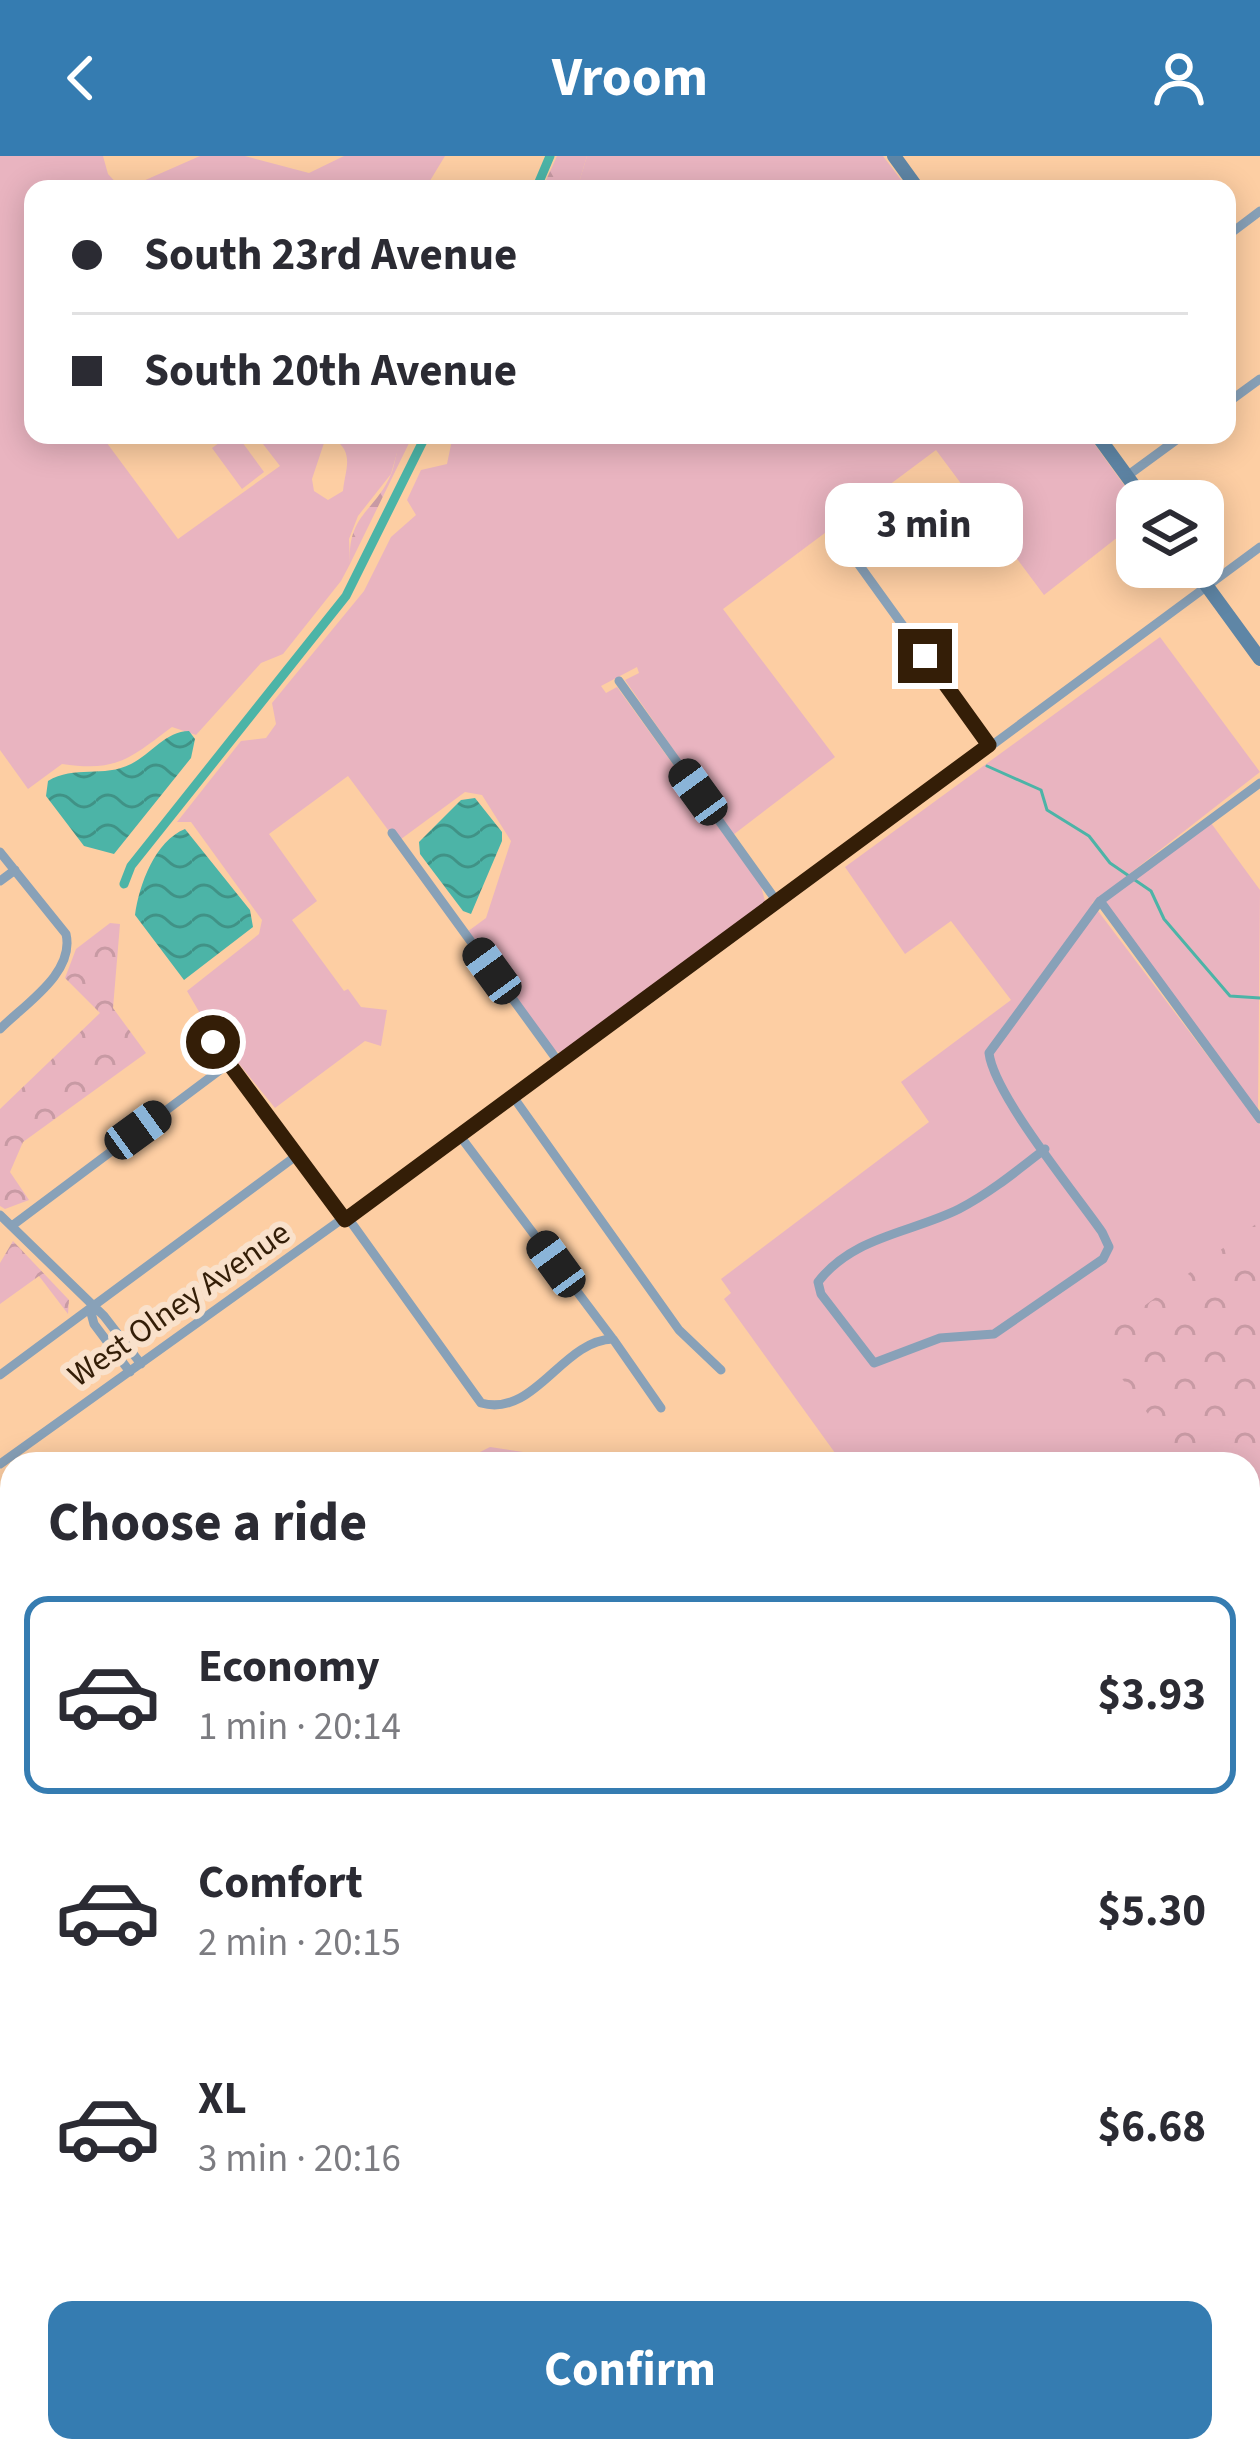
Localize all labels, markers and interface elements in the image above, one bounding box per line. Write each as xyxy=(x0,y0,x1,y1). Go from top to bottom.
text: Vroom xyxy=(552,40,708,117)
icon: back xyxy=(48,45,114,111)
icon: person xyxy=(1146,45,1212,111)
text: South 23rd Avenue xyxy=(144,223,517,287)
text: South 20th Avenue xyxy=(144,339,517,403)
map controls xyxy=(1116,480,1224,588)
button: layers xyxy=(1116,480,1224,588)
callout: 3 min xyxy=(826,482,1024,566)
text: 3 min xyxy=(877,497,971,553)
route end xyxy=(898,629,952,683)
car xyxy=(662,752,734,832)
car xyxy=(456,931,528,1011)
route start xyxy=(186,1015,240,1069)
car xyxy=(98,1094,178,1166)
street label: West Olney Avenue xyxy=(58,1210,300,1398)
car xyxy=(520,1224,592,1304)
text: Choose a ride xyxy=(48,1485,367,1562)
text: Economy xyxy=(198,1635,380,1699)
icon: car xyxy=(54,1641,162,1749)
text: $3.93 xyxy=(1097,1663,1206,1727)
text: 1 min · 20:14 xyxy=(198,1699,401,1755)
text: Comfort xyxy=(198,1851,363,1915)
icon: car xyxy=(54,1857,162,1965)
text: $5.30 xyxy=(1097,1879,1206,1943)
text: 2 min · 20:15 xyxy=(198,1915,401,1971)
text: XL xyxy=(198,2067,247,2131)
icon: car xyxy=(54,2073,162,2181)
text: $6.68 xyxy=(1097,2095,1206,2159)
text: 3 min · 20:16 xyxy=(198,2131,401,2187)
button: Confirm xyxy=(48,2301,1212,2439)

